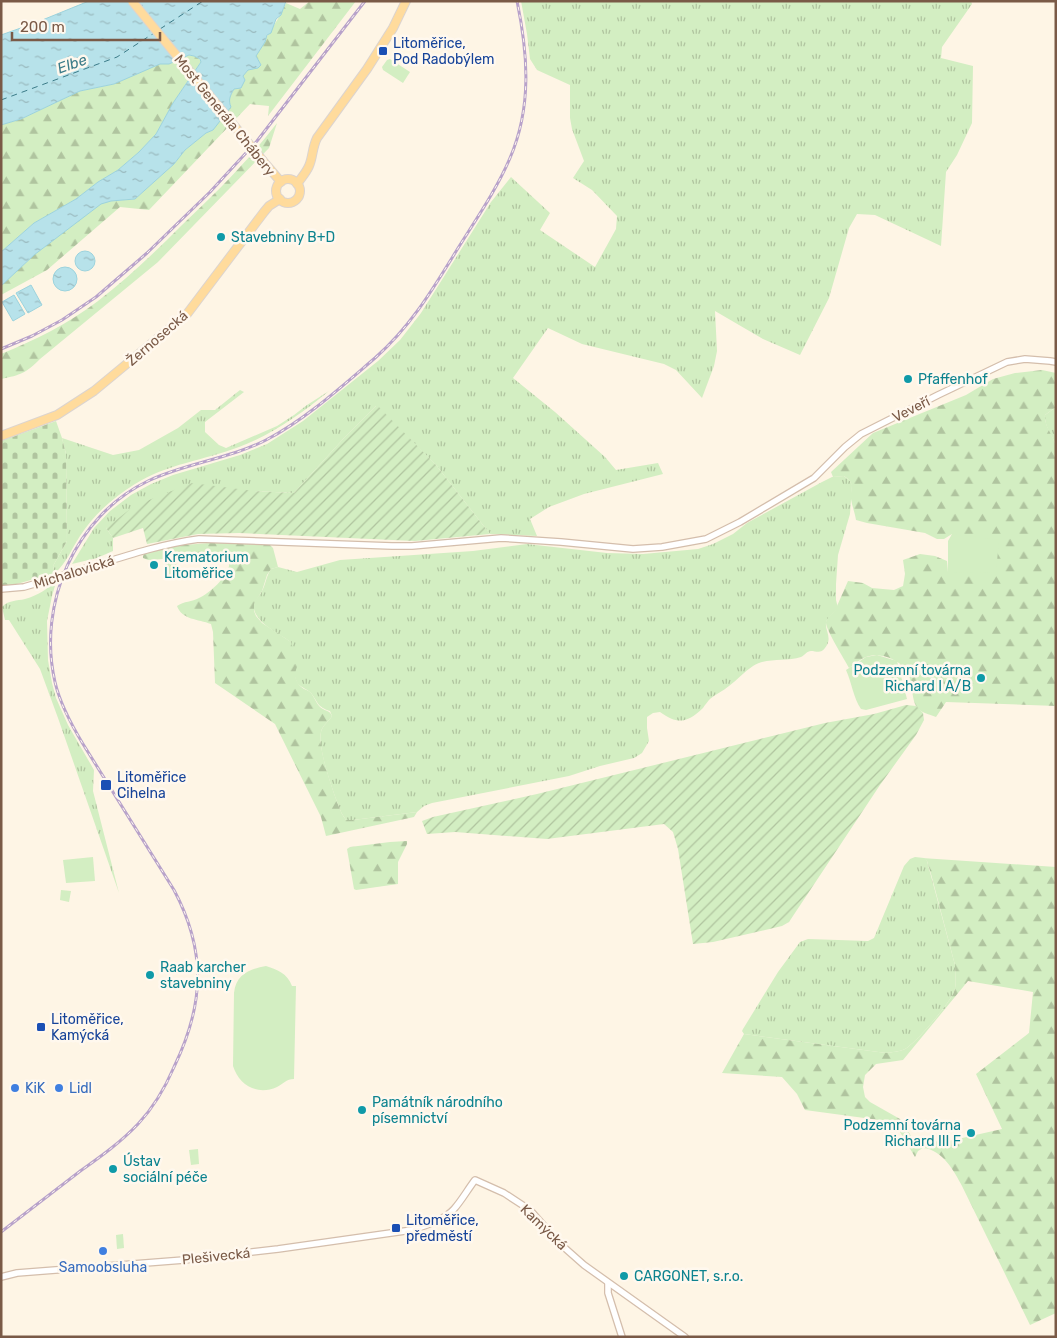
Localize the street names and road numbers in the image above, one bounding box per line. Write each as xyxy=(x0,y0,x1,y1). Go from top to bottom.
street label: Most Generála Chábery xyxy=(170,51,279,180)
street label: Žernosecká xyxy=(123,306,191,370)
street label: Veveří xyxy=(890,392,933,426)
street label: Michalovická xyxy=(32,552,116,593)
street label: Kamýcká xyxy=(517,1201,571,1254)
street label: Plešivecká xyxy=(181,1244,251,1269)

